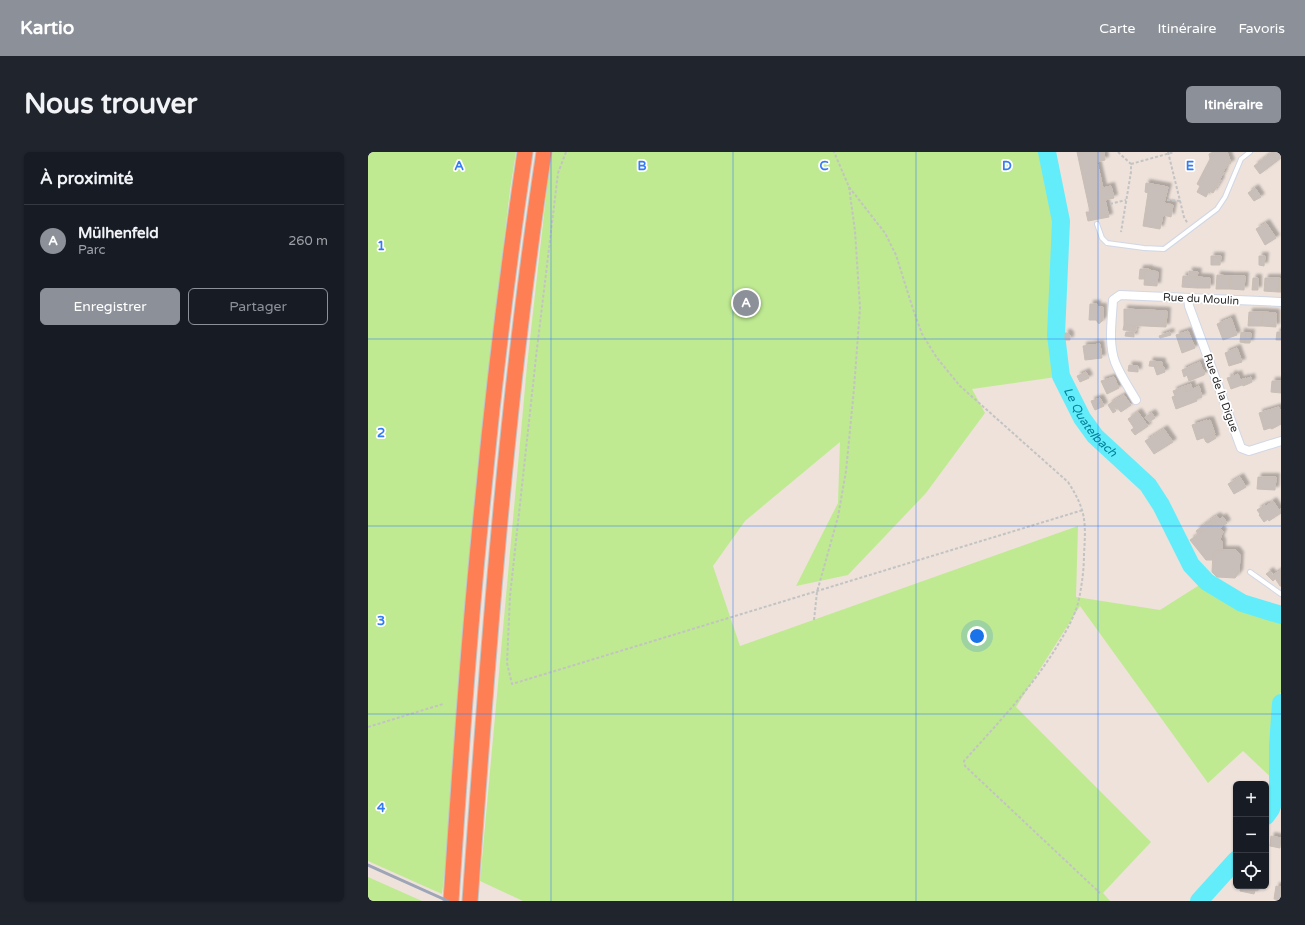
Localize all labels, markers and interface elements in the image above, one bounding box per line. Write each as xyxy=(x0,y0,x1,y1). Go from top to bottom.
text: Kartio xyxy=(20,17,74,39)
text: Carte xyxy=(1099,20,1135,37)
text: Itinéraire xyxy=(1157,20,1216,37)
text: Favoris xyxy=(1238,20,1285,37)
button: Itinéraire xyxy=(1186,86,1281,123)
text: Nous trouver xyxy=(24,87,197,121)
text: A xyxy=(454,158,464,174)
text: B xyxy=(637,158,647,174)
text: C xyxy=(819,158,829,174)
text: D xyxy=(1002,158,1012,174)
text: E xyxy=(1186,158,1194,174)
text: À proximité xyxy=(40,168,133,189)
text: Mülhenfeld xyxy=(78,224,159,242)
text: A xyxy=(48,233,58,249)
text: 260 m xyxy=(288,233,328,249)
text: 1 xyxy=(377,238,385,254)
text: Parc xyxy=(78,242,105,258)
button: Enregistrer xyxy=(40,288,180,325)
button: Partager xyxy=(188,288,328,325)
pin: A xyxy=(733,288,759,318)
street label: Rue du Moulin xyxy=(1163,291,1239,307)
street label: Rue de la Digue xyxy=(1201,352,1241,434)
water label: Le Quatelbach xyxy=(1061,385,1120,460)
text: 2 xyxy=(377,425,385,441)
text: 3 xyxy=(377,613,385,629)
your location xyxy=(967,626,987,646)
map controls xyxy=(1233,781,1269,889)
button: + xyxy=(1233,781,1269,817)
text: 4 xyxy=(377,800,386,816)
button: − xyxy=(1233,817,1269,853)
button: locate xyxy=(1233,853,1269,889)

